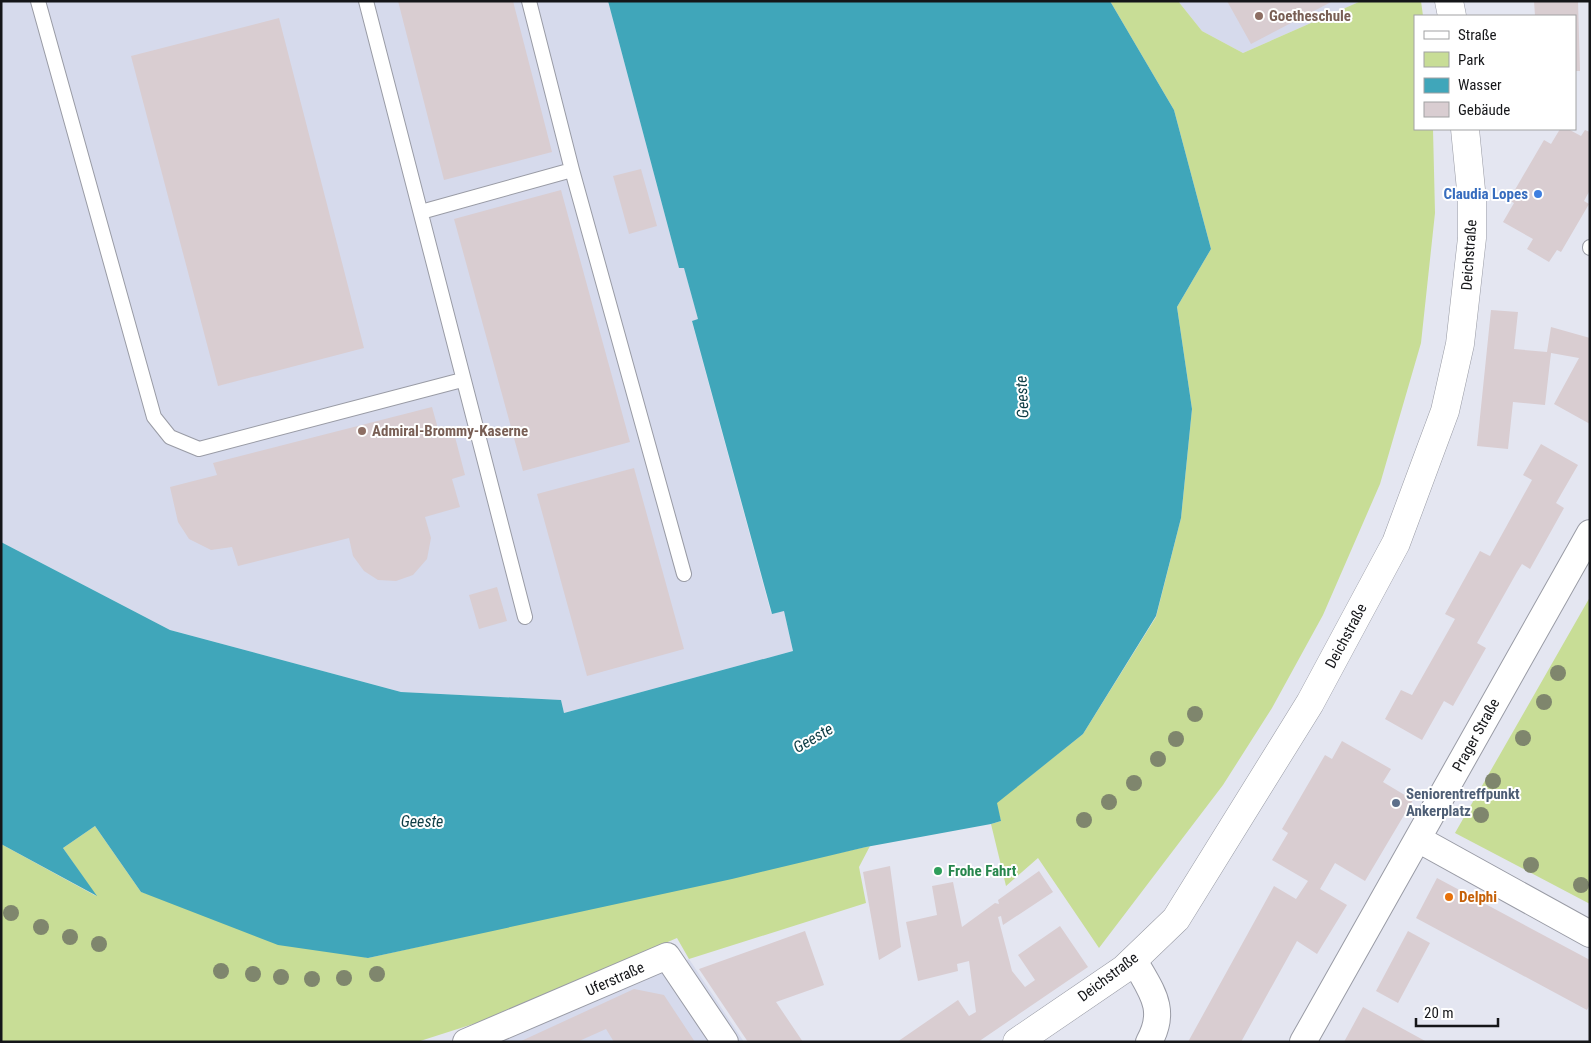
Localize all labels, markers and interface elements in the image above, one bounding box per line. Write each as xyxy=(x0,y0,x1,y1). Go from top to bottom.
place label: Goetheschule xyxy=(1269,7,1351,25)
marker: Goetheschule xyxy=(1253,10,1265,22)
legend xyxy=(1414,15,1576,130)
text: Straße xyxy=(1458,26,1497,44)
text: Park xyxy=(1458,51,1485,69)
text: Wasser xyxy=(1458,76,1502,94)
text: Gebäude xyxy=(1458,101,1510,119)
place label: Claudia Lopes xyxy=(1443,185,1528,203)
marker: Claudia Lopes xyxy=(1532,188,1544,200)
street label: Deichstraße xyxy=(1458,219,1480,291)
water label: Geeste xyxy=(1011,375,1033,419)
place label: Admiral-Brommy-Kaserne xyxy=(372,422,528,440)
marker: Admiral-Brommy-Kaserne xyxy=(356,425,368,437)
street label: Deichstraße xyxy=(1321,601,1371,671)
street label: Prager Straße xyxy=(1449,695,1503,775)
water label: Geeste xyxy=(790,719,836,757)
place label: Seniorentreffpunkt Ankerplatz xyxy=(1406,785,1520,820)
marker: Seniorentreffpunkt Ankerplatz xyxy=(1390,797,1402,809)
water label: Geeste xyxy=(401,812,443,831)
place label: Frohe Fahrt xyxy=(948,862,1017,880)
marker: Frohe Fahrt xyxy=(932,865,944,877)
place label: Delphi xyxy=(1459,888,1497,906)
marker: Delphi xyxy=(1443,891,1455,903)
street label: Deichstraße xyxy=(1074,949,1142,1005)
street label: Uferstraße xyxy=(583,958,647,1000)
scale bar xyxy=(1416,996,1498,1028)
text: 20 m xyxy=(1424,1004,1454,1022)

